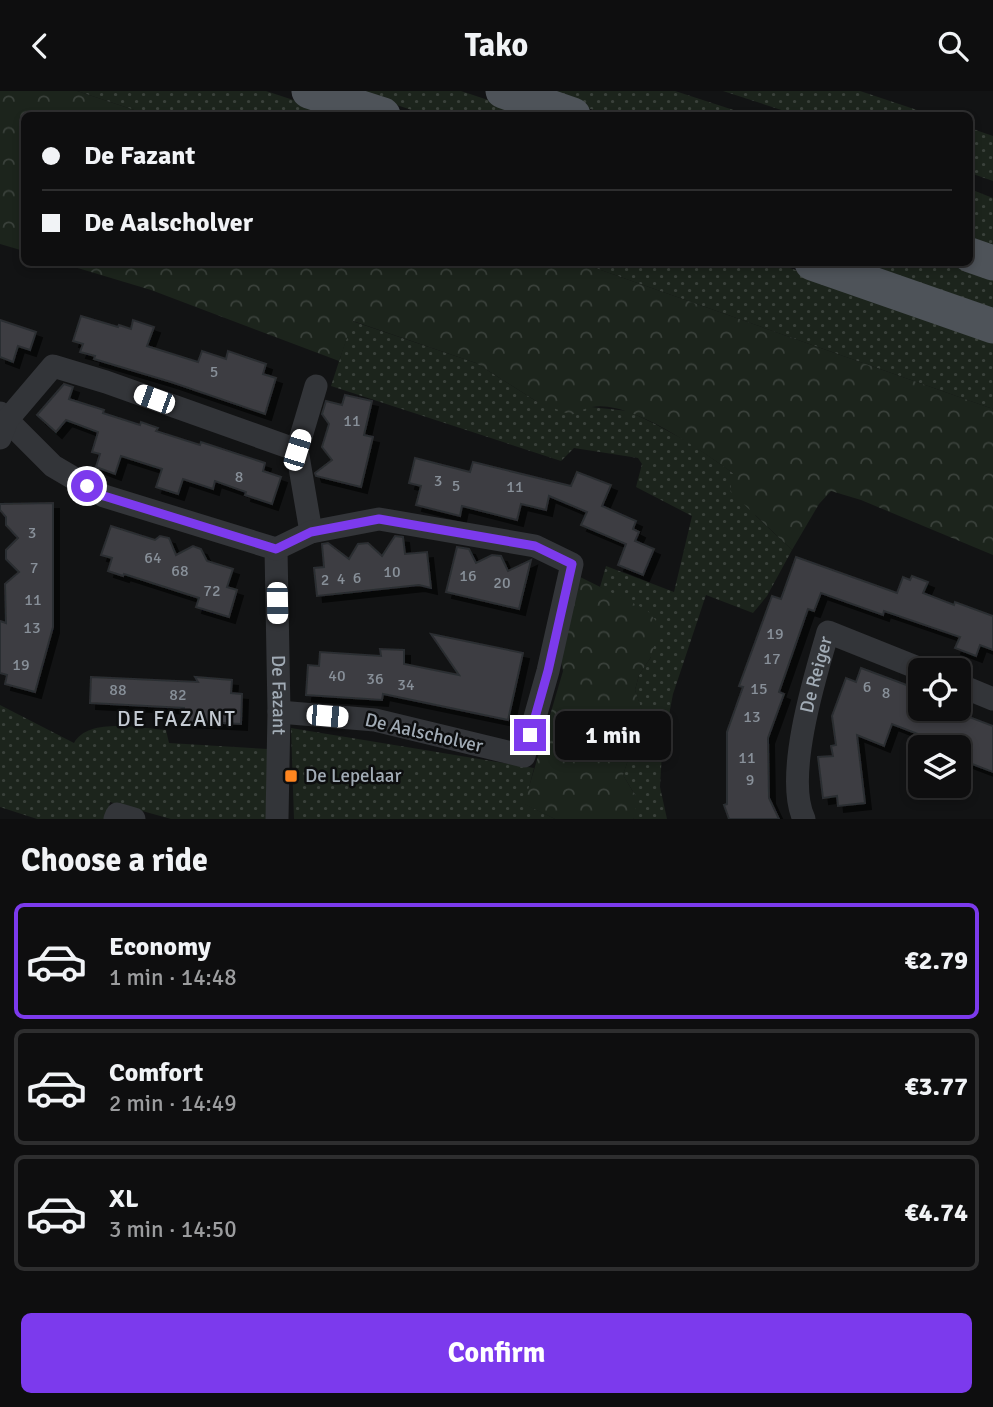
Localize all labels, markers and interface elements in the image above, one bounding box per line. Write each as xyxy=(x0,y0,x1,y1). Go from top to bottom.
text: Tako xyxy=(465,26,528,65)
icon: back xyxy=(21,27,59,65)
icon: search xyxy=(934,27,972,65)
text: De Fazant xyxy=(84,140,195,172)
text: De Aalscholver xyxy=(84,207,253,239)
house number: 5 xyxy=(210,362,218,382)
car xyxy=(131,382,178,416)
house number: 11 xyxy=(343,411,361,431)
car xyxy=(281,427,314,473)
house number: 8 xyxy=(235,467,243,487)
route start xyxy=(71,470,103,502)
house number: 3 xyxy=(434,471,442,491)
house number: 5 xyxy=(452,476,460,496)
house number: 11 xyxy=(506,477,524,497)
house number: 3 xyxy=(28,523,36,543)
house number: 64 xyxy=(144,548,162,568)
house number: 7 xyxy=(30,558,38,578)
house number: 68 xyxy=(171,561,189,581)
house number: 10 xyxy=(383,562,401,582)
house number: 16 xyxy=(459,566,477,586)
house number: 6 xyxy=(353,568,361,588)
house number: 4 xyxy=(337,569,346,589)
house number: 2 xyxy=(321,570,329,590)
house number: 20 xyxy=(493,573,511,593)
house number: 72 xyxy=(203,581,221,601)
car xyxy=(267,582,288,624)
house number: 11 xyxy=(24,590,42,610)
house number: 13 xyxy=(23,618,41,638)
house number: 19 xyxy=(766,624,784,644)
street label: De Reiger xyxy=(795,634,838,715)
house number: 17 xyxy=(763,649,781,669)
house number: 19 xyxy=(12,655,30,675)
street label: De Fazant xyxy=(266,655,291,735)
map controls xyxy=(908,658,971,798)
button: locate xyxy=(908,658,971,721)
house number: 40 xyxy=(328,666,346,686)
house number: 36 xyxy=(366,669,384,689)
house number: 34 xyxy=(397,675,415,695)
house number: 6 xyxy=(863,677,871,697)
house number: 15 xyxy=(750,679,768,699)
house number: 88 xyxy=(109,680,127,700)
house number: 8 xyxy=(882,683,890,703)
house number: 82 xyxy=(169,685,187,705)
car xyxy=(306,704,349,728)
district label: DE FAZANT xyxy=(117,706,237,732)
house number: 13 xyxy=(743,707,761,727)
street label: De Aalscholver xyxy=(363,708,485,758)
callout: 1 min xyxy=(554,711,670,759)
route end xyxy=(514,719,546,751)
text: 1 min xyxy=(585,721,641,750)
button: layers xyxy=(908,735,971,798)
house number: 11 xyxy=(738,748,756,768)
place label: De Lepelaar xyxy=(305,764,401,788)
marker: De Lepelaar xyxy=(283,768,299,784)
house number: 9 xyxy=(746,770,754,790)
text: Choose a ride xyxy=(21,841,208,880)
icon: car xyxy=(25,930,88,993)
text: Economy xyxy=(109,931,211,963)
text: €2.79 xyxy=(904,945,968,977)
text: 1 min · 14:48 xyxy=(109,963,237,992)
icon: car xyxy=(25,1056,88,1119)
text: Comfort xyxy=(109,1057,203,1089)
text: €3.77 xyxy=(904,1071,968,1103)
text: 2 min · 14:49 xyxy=(109,1089,237,1118)
icon: car xyxy=(25,1182,88,1245)
text: XL xyxy=(109,1183,139,1215)
text: €4.74 xyxy=(904,1197,968,1229)
text: 3 min · 14:50 xyxy=(109,1215,237,1244)
button: Confirm xyxy=(21,1313,972,1393)

